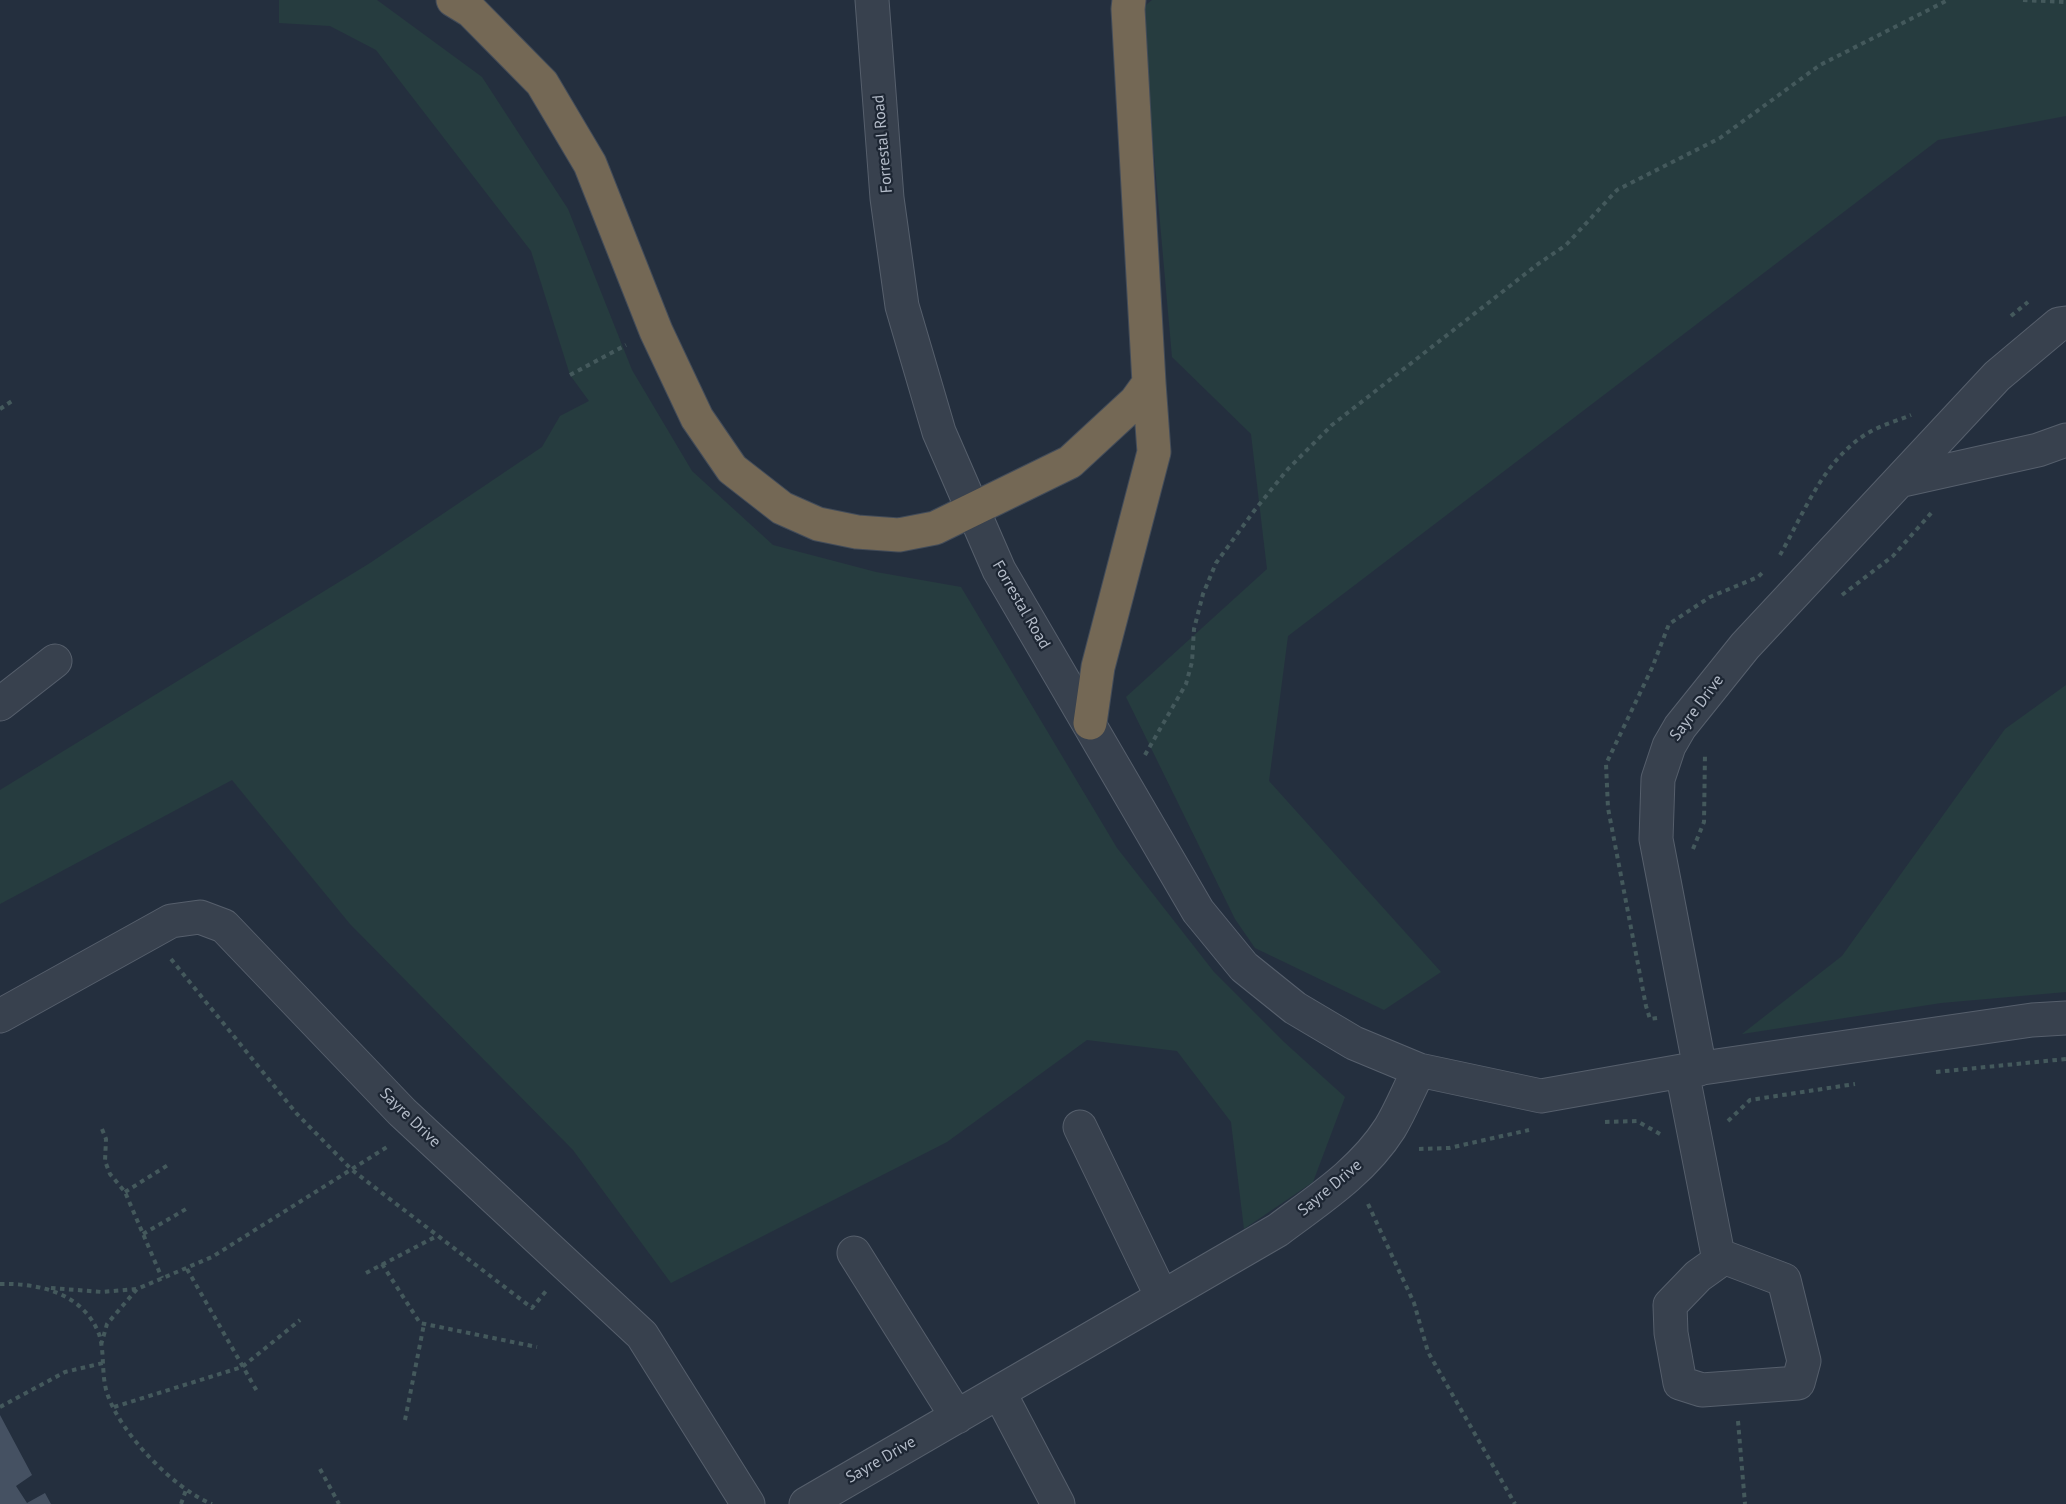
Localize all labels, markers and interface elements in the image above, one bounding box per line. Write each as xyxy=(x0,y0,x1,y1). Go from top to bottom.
street label: Forrestal Road xyxy=(869,94,897,194)
street label: Forrestal Road xyxy=(988,557,1054,653)
street label: Sayre Drive xyxy=(1666,671,1728,745)
street label: Sayre Drive xyxy=(375,1084,445,1152)
street label: Sayre Drive xyxy=(1294,1156,1366,1220)
street label: Sayre Drive xyxy=(843,1432,919,1488)

